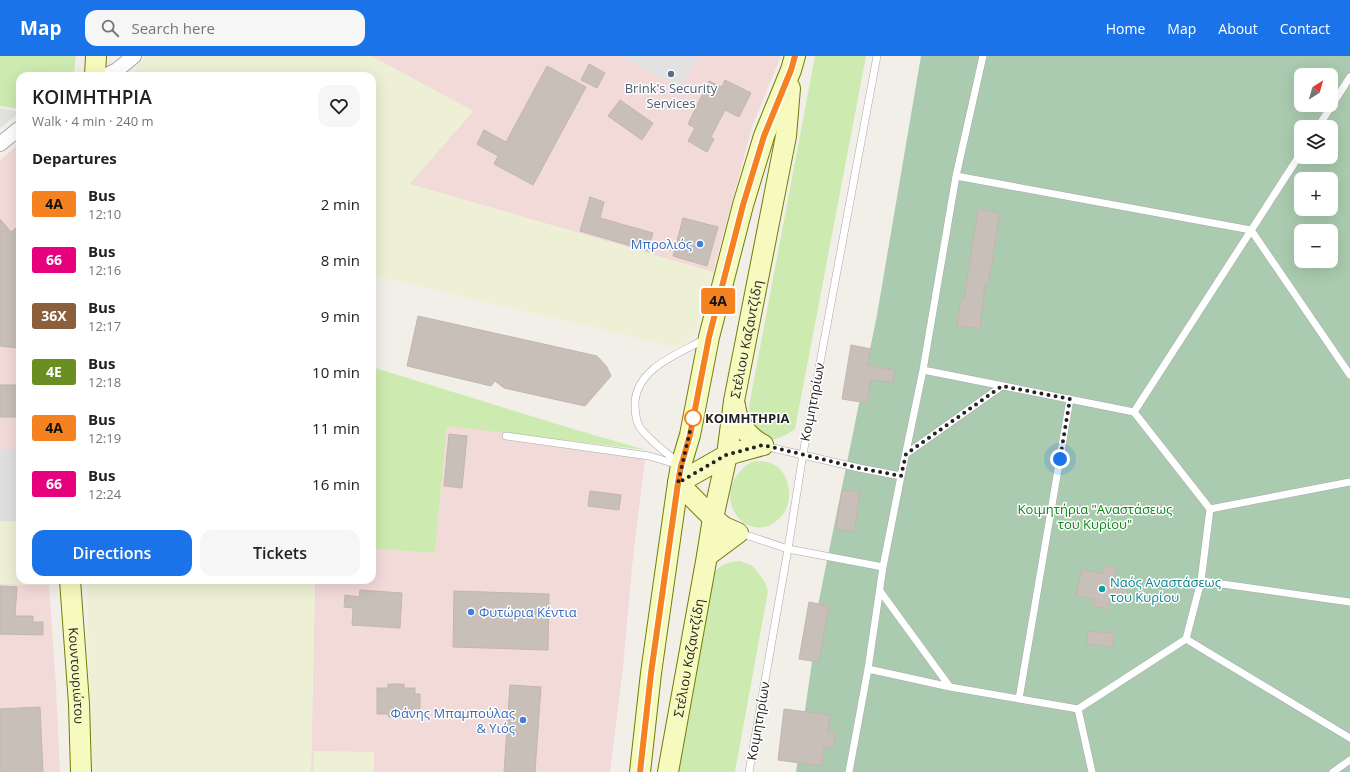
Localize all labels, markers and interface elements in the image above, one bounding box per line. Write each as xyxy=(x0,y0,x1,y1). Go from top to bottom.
search box xyxy=(85,10,365,46)
text: Map xyxy=(20,15,61,41)
icon: search xyxy=(99,17,121,39)
text: Search here xyxy=(131,18,215,38)
text: Home xyxy=(1106,19,1145,38)
text: Map xyxy=(1167,19,1196,38)
text: About xyxy=(1218,19,1258,38)
text: Contact xyxy=(1280,19,1330,38)
north arrow xyxy=(1294,68,1338,112)
map controls xyxy=(1294,68,1338,268)
marker: Brink's Security Services xyxy=(666,69,676,79)
place label: Brink's Security Services xyxy=(625,79,718,112)
text: ΚΟΙΜΗΤΗΡΙΑ xyxy=(32,84,152,110)
button: heart xyxy=(318,85,360,127)
text: Walk · 4 min · 240 m xyxy=(32,112,154,130)
button: layers xyxy=(1294,120,1338,164)
text: Departures xyxy=(32,148,117,168)
button: + xyxy=(1294,172,1338,216)
text: Bus xyxy=(88,185,115,205)
text: 4Α xyxy=(45,194,63,213)
text: 2 min xyxy=(321,194,360,214)
text: 12:10 xyxy=(88,205,121,223)
button: − xyxy=(1294,224,1338,268)
place label: Μπρολιός xyxy=(631,235,692,253)
marker: Μπρολιός xyxy=(695,239,705,249)
text: Bus xyxy=(88,241,115,261)
text: 66 xyxy=(46,250,62,269)
text: 8 min xyxy=(321,250,360,270)
text: 12:16 xyxy=(88,261,121,279)
street label: Στέλιου Καζαντζίδη xyxy=(726,278,767,400)
line badge: 4Α xyxy=(700,288,736,314)
text: 4Α xyxy=(709,291,727,310)
text: Bus xyxy=(88,297,115,317)
text: 36Χ xyxy=(41,306,67,325)
text: 9 min xyxy=(321,306,360,326)
text: 12:17 xyxy=(88,317,121,335)
text: Bus xyxy=(88,353,115,373)
street label: Κοιμητηρίων xyxy=(796,361,828,443)
text: 4Ε xyxy=(46,362,62,381)
text: 10 min xyxy=(312,362,360,382)
text: 12:18 xyxy=(88,373,121,391)
text: Bus xyxy=(88,409,115,429)
marker: ΚΟΙΜΗΤΗΡΙΑ xyxy=(684,409,702,427)
place label: ΚΟΙΜΗΤΗΡΙΑ xyxy=(705,409,789,427)
text: 4Α xyxy=(45,418,63,437)
text: 11 min xyxy=(312,418,360,438)
text: 12:19 xyxy=(88,429,121,447)
your location xyxy=(1050,449,1070,469)
text: Bus xyxy=(88,465,115,485)
text: 66 xyxy=(46,474,62,493)
text: 16 min xyxy=(312,474,360,494)
text: 12:24 xyxy=(88,485,121,503)
park label: Κοιμητήρια "Αναστάσεως του Κυρίου" xyxy=(1018,500,1172,533)
button: Directions xyxy=(32,530,192,576)
button: Tickets xyxy=(200,530,360,576)
place label: Ναός Αναστάσεως του Κυρίου xyxy=(1110,573,1221,606)
marker: Ναός Αναστάσεως του Κυρίου xyxy=(1097,584,1107,594)
street label: Στέλιου Καζαντζίδη xyxy=(669,597,708,719)
place label: Φυτώρια Κέντια xyxy=(479,603,577,621)
marker: Φυτώρια Κέντια xyxy=(466,607,476,617)
street label: Κουντουριώτου xyxy=(64,627,89,724)
street label: Κοιμητηρίων xyxy=(742,680,774,762)
place label: Φάνης Μπαμπούλας & Υιός xyxy=(391,704,515,737)
marker: Φάνης Μπαμπούλας & Υιός xyxy=(518,715,528,725)

